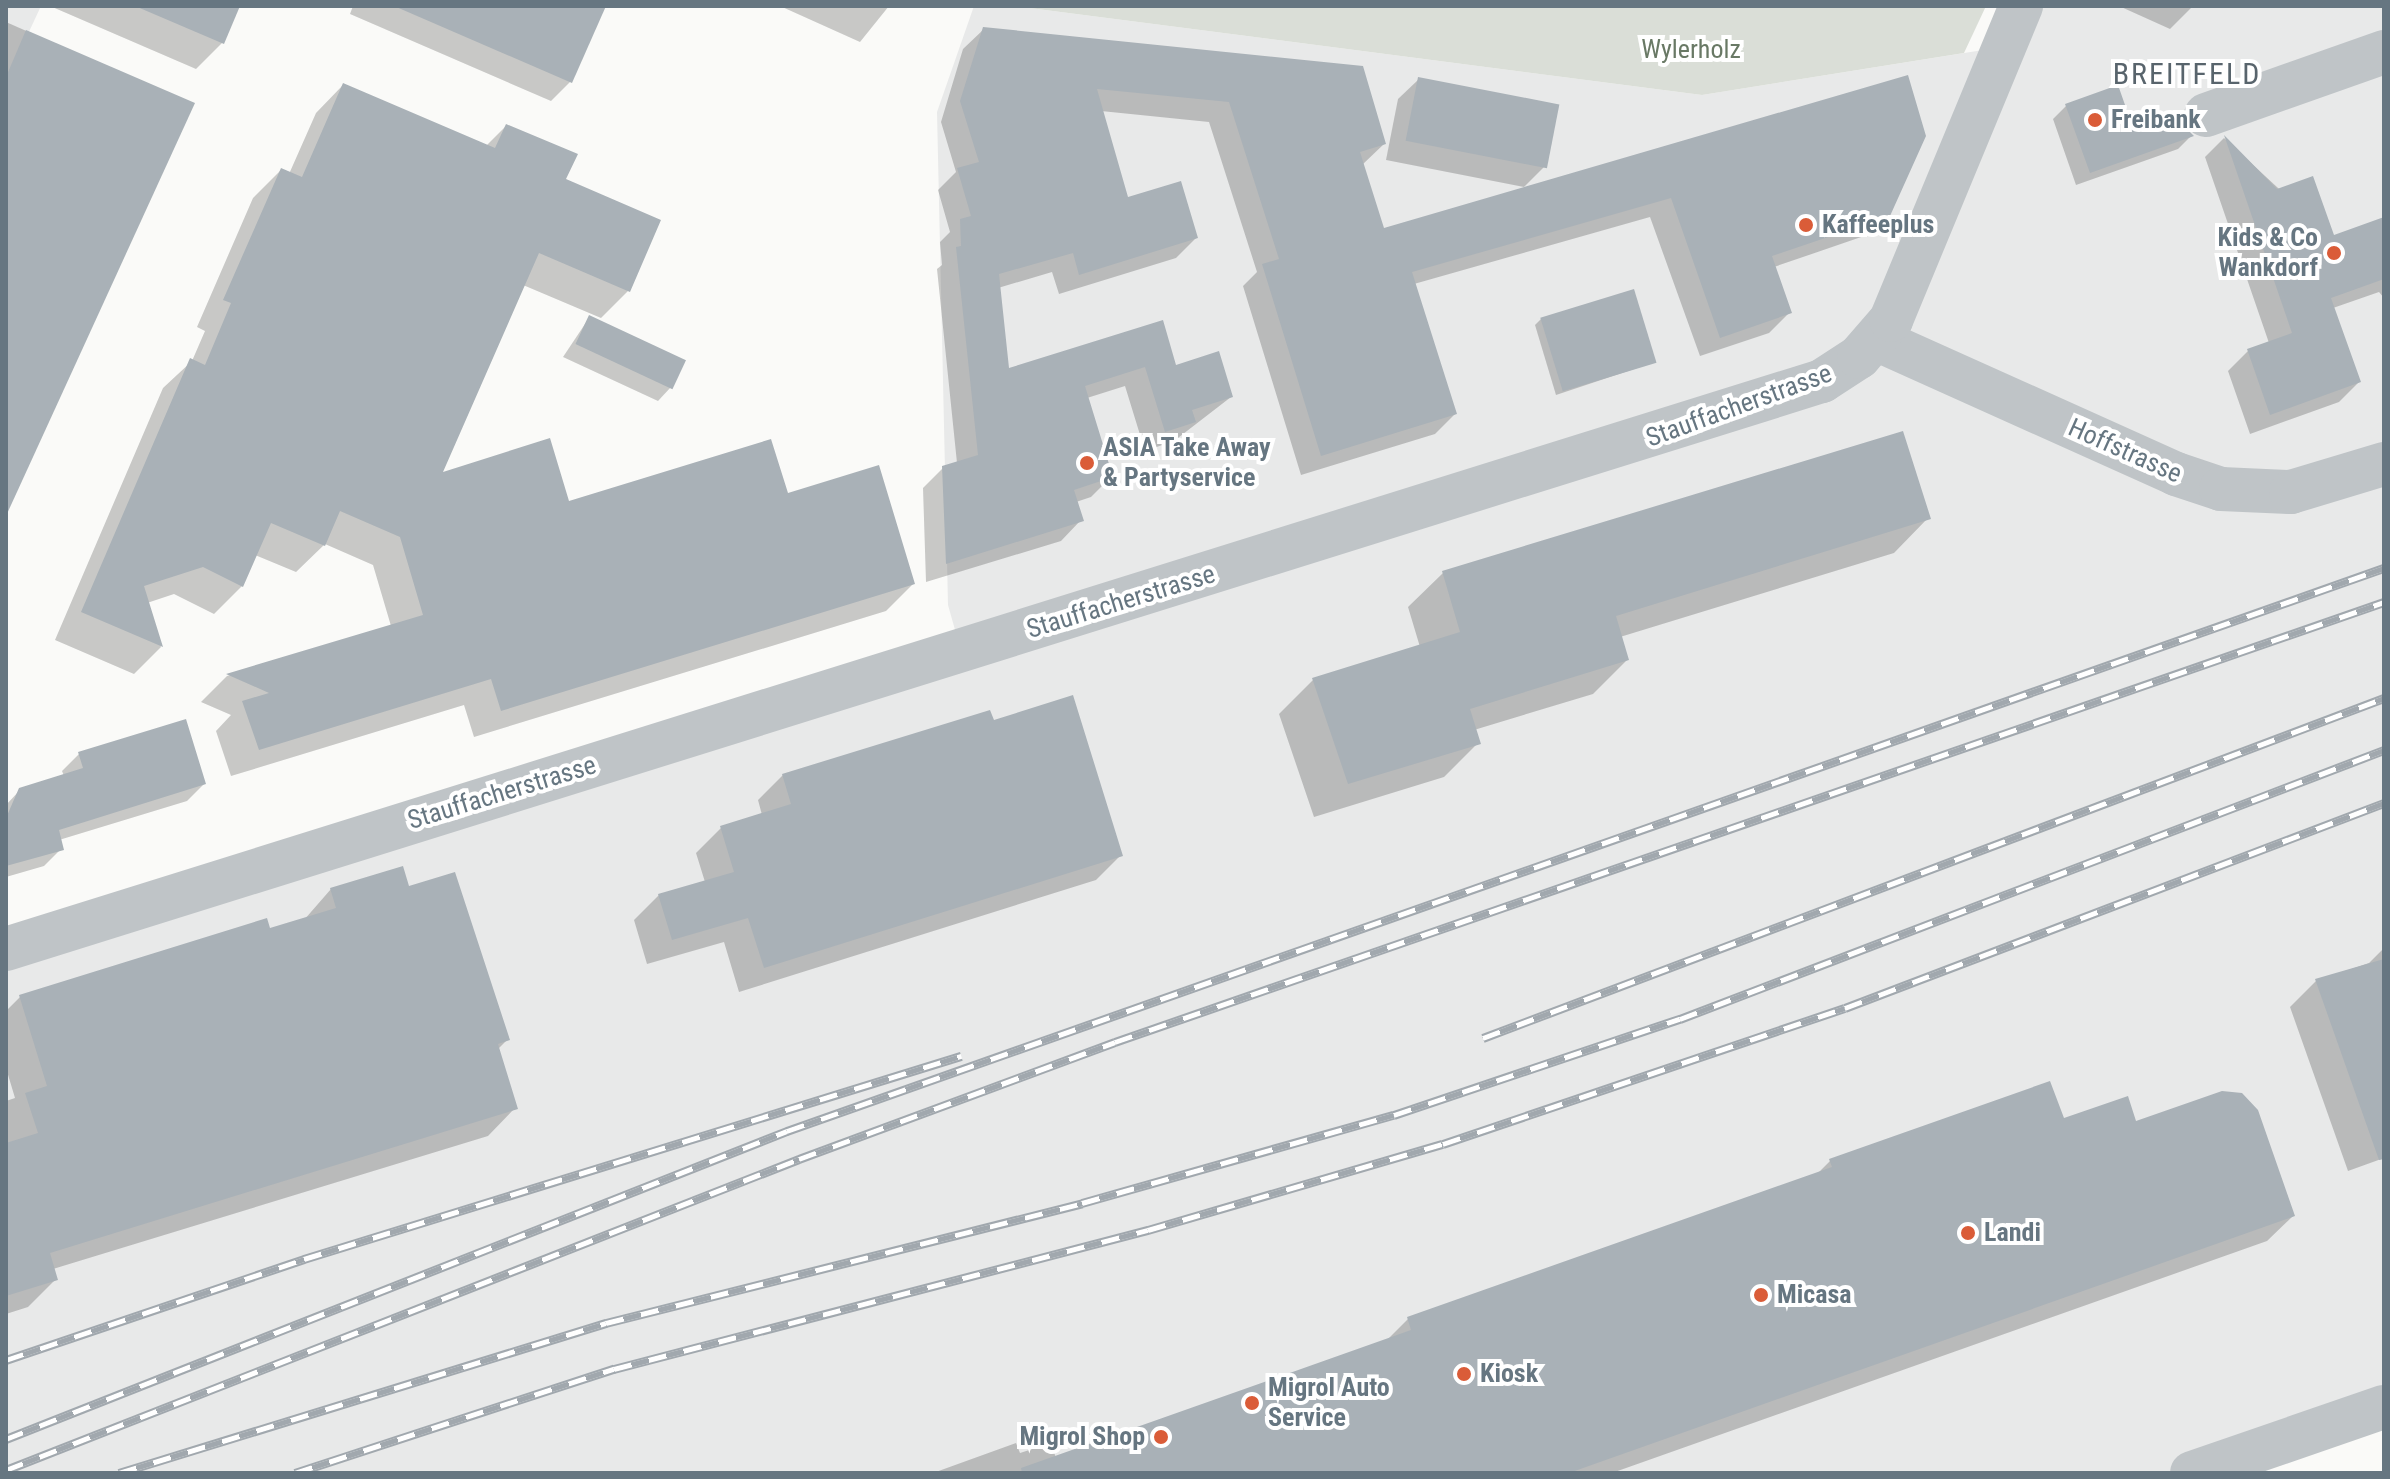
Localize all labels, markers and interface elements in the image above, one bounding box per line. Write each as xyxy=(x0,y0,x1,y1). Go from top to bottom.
park label: Wylerholz xyxy=(1641,34,1741,66)
district label: BREITFELD xyxy=(2113,56,2261,92)
place label: Freibank xyxy=(2111,104,2201,136)
marker: Freibank xyxy=(2086,111,2104,129)
place label: Kaffeeplus xyxy=(1822,209,1934,241)
marker: Kaffeeplus xyxy=(1797,216,1815,234)
place label: Kids & Co Wankdorf xyxy=(2218,222,2318,284)
marker: Kids & Co Wankdorf xyxy=(2325,244,2343,262)
street label: Stauffacherstrasse xyxy=(1642,358,1836,454)
street label: Hoffstrasse xyxy=(2063,412,2187,490)
place label: ASIA Take Away & Partyservice xyxy=(1103,432,1271,494)
marker: ASIA Take Away & Partyservice xyxy=(1078,454,1096,472)
street label: Stauffacherstrasse xyxy=(1023,559,1219,645)
street label: Stauffacherstrasse xyxy=(404,750,600,836)
place label: Landi xyxy=(1984,1217,2041,1249)
marker: Landi xyxy=(1959,1224,1977,1242)
place label: Micasa xyxy=(1777,1279,1852,1311)
marker: Micasa xyxy=(1752,1286,1770,1304)
place label: Kiosk xyxy=(1480,1358,1538,1390)
marker: Kiosk xyxy=(1455,1365,1473,1383)
place label: Migrol Auto Service xyxy=(1268,1372,1390,1434)
marker: Migrol Auto Service xyxy=(1243,1394,1261,1412)
place label: Migrol Shop xyxy=(1019,1421,1145,1453)
marker: Migrol Shop xyxy=(1152,1428,1170,1446)

